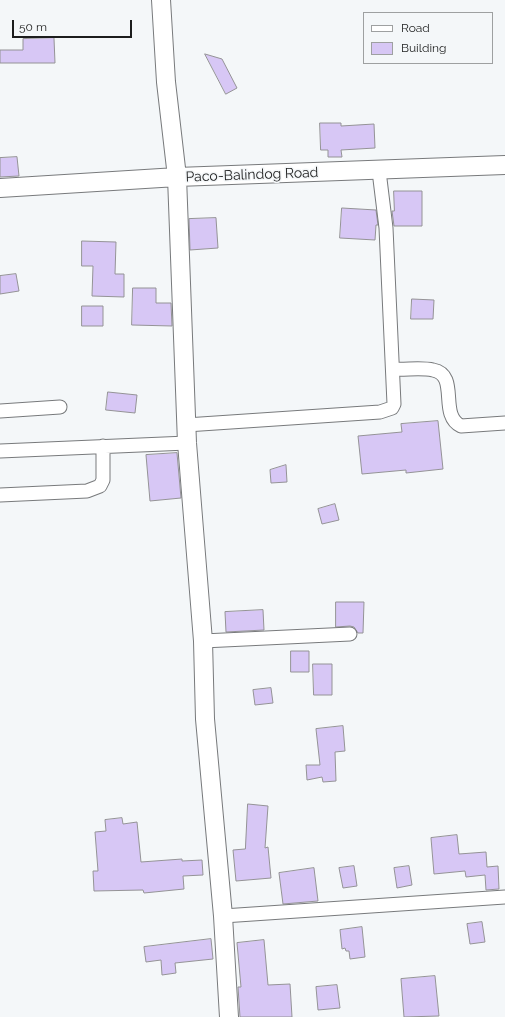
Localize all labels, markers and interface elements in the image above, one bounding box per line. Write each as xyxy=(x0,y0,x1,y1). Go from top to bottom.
scale bar xyxy=(14,12,134,38)
legend xyxy=(363,12,493,64)
text: 50 m xyxy=(19,20,47,34)
text: Road xyxy=(401,21,430,35)
text: Building xyxy=(401,41,447,55)
street label: Paco-Balindog Road xyxy=(185,164,319,186)

